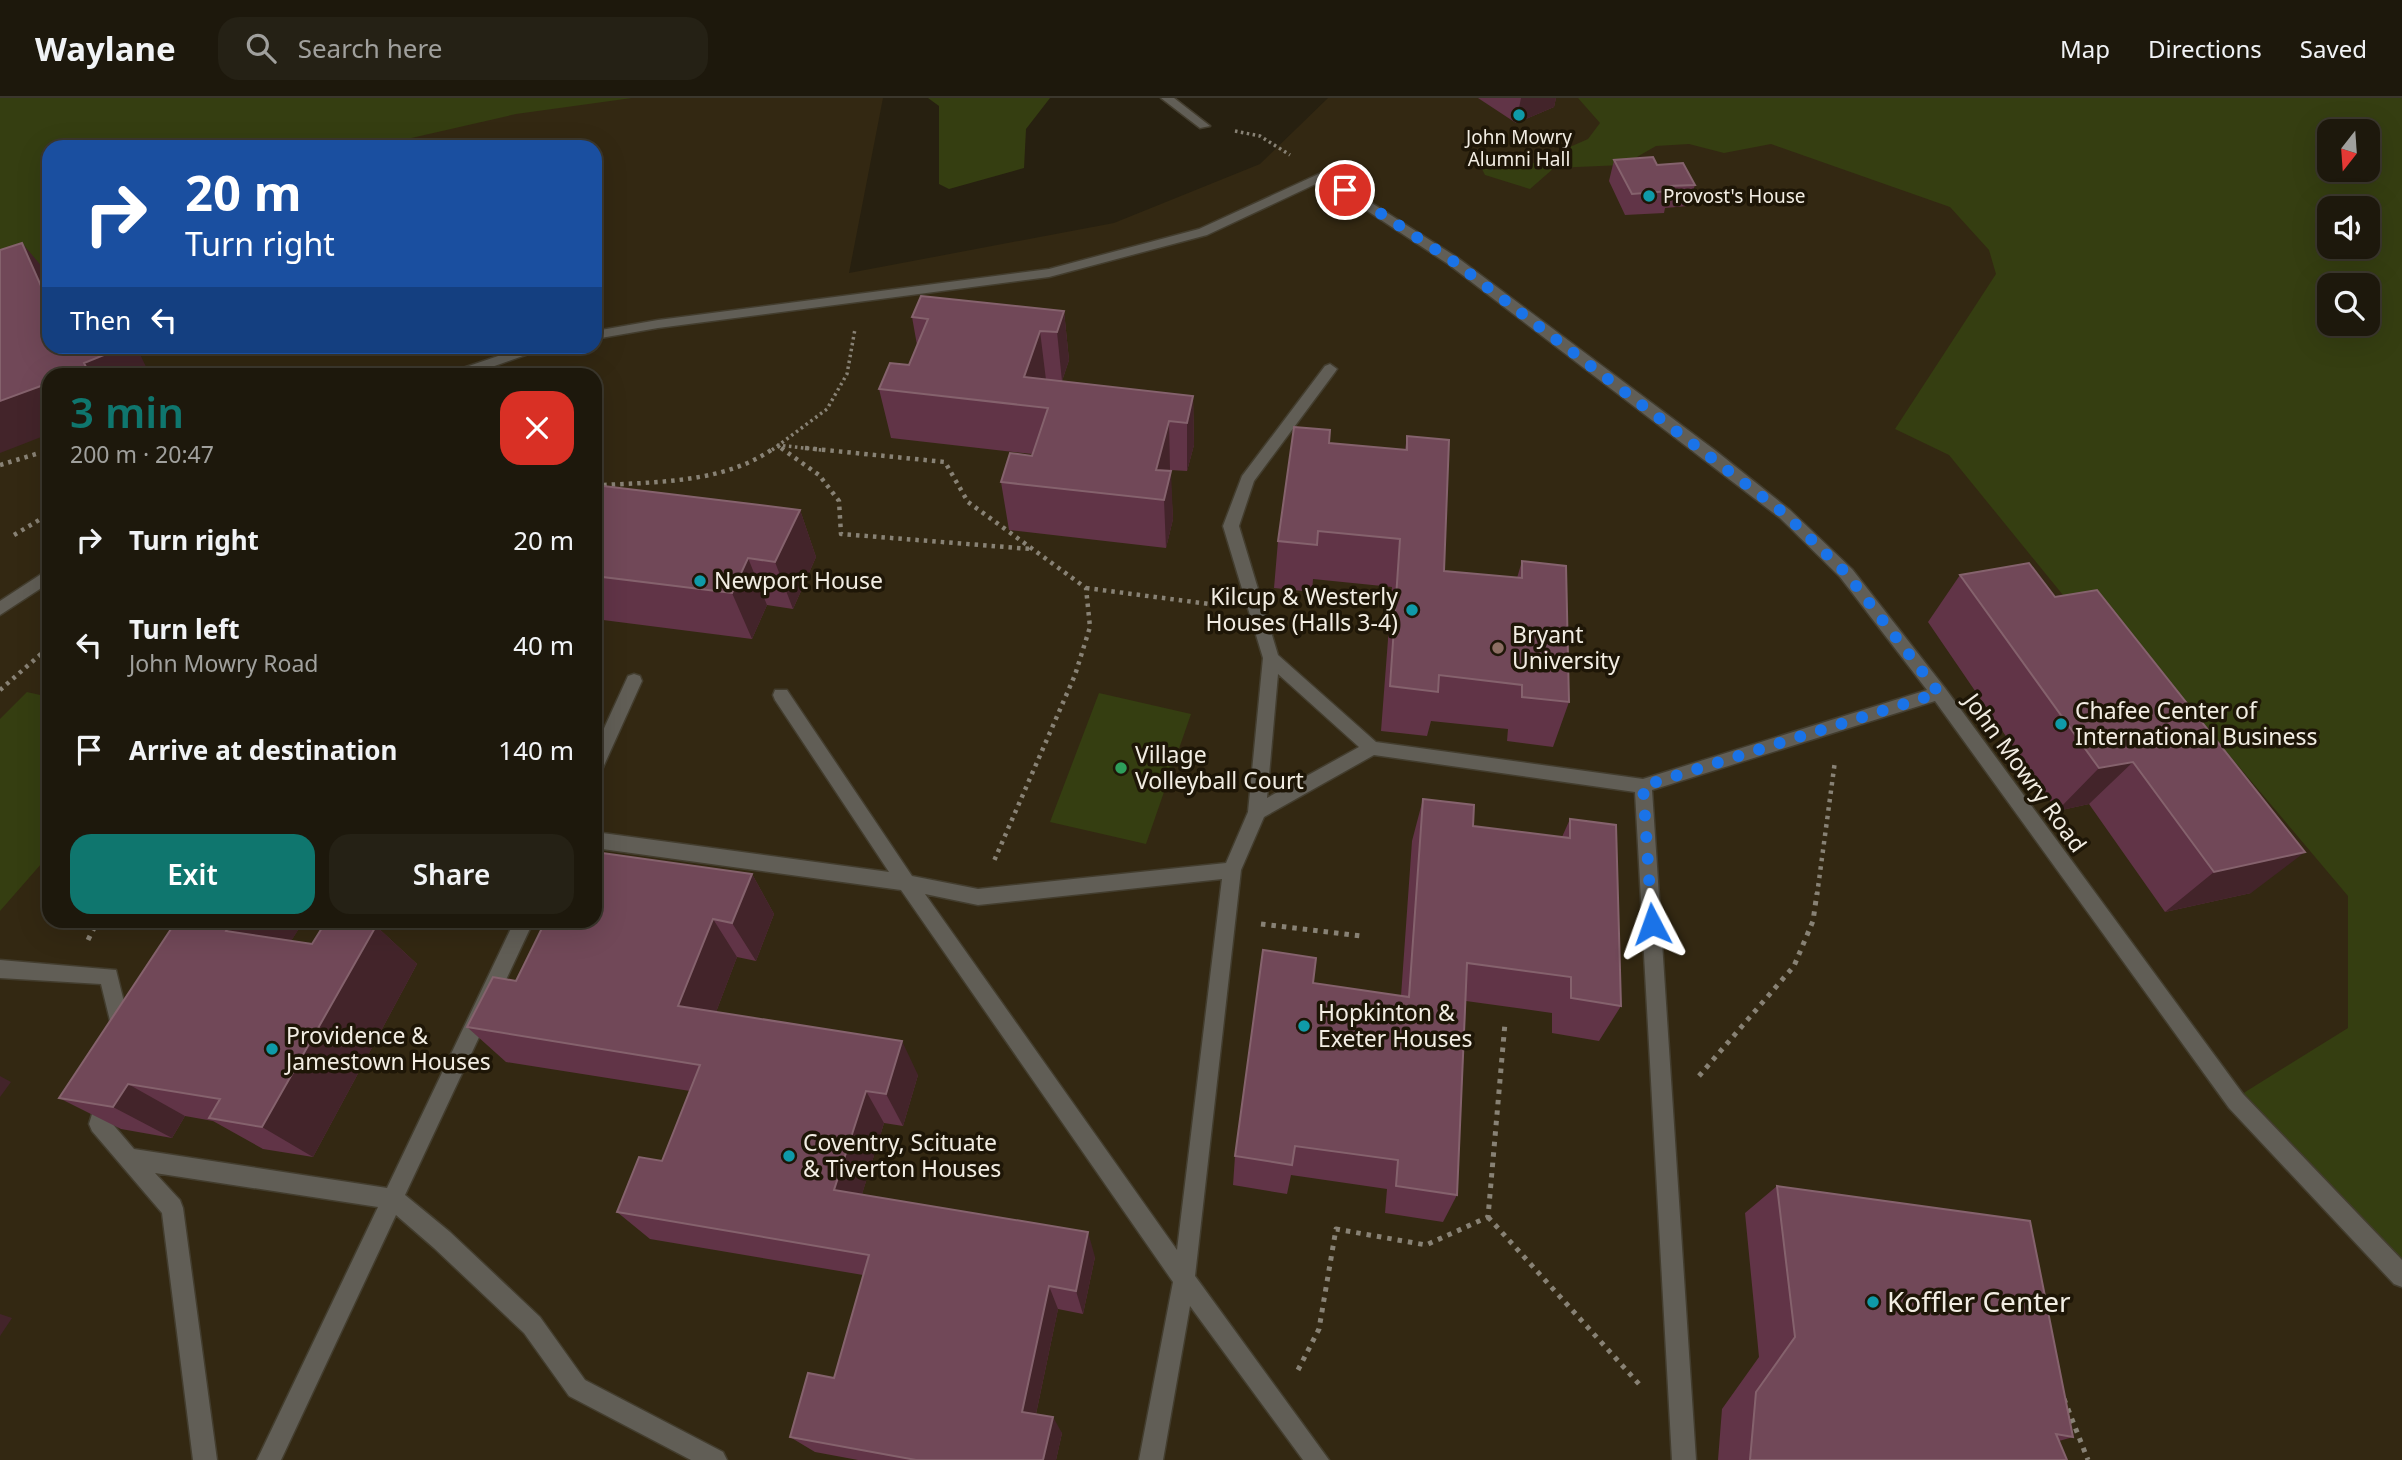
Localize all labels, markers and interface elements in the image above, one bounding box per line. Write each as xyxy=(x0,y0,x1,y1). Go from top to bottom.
search box xyxy=(218,17,708,80)
text: Waylane xyxy=(35,26,176,71)
icon: search xyxy=(242,29,280,67)
text: Search here xyxy=(298,30,442,66)
text: Map xyxy=(2060,32,2110,65)
text: Directions xyxy=(2148,32,2262,65)
text: Saved xyxy=(2300,32,2367,65)
marker: John Mowry Alumni Hall xyxy=(1511,107,1527,123)
north arrow xyxy=(2317,119,2380,182)
map controls xyxy=(2317,119,2380,336)
place label: John Mowry Alumni Hall xyxy=(1464,124,1572,172)
text: 20 m xyxy=(185,159,302,225)
pin xyxy=(1315,160,1375,220)
icon: right xyxy=(70,168,161,259)
icon: arrive xyxy=(1326,171,1364,209)
place label: Provost's House xyxy=(1663,183,1805,209)
marker: Provost's House xyxy=(1641,188,1657,204)
button: sound xyxy=(2317,196,2380,259)
text: Turn right xyxy=(185,222,335,265)
button: search xyxy=(2317,273,2380,336)
icon: left xyxy=(145,301,183,339)
text: Then xyxy=(70,302,131,338)
text: 3 min xyxy=(70,383,184,440)
button: close xyxy=(500,391,574,465)
text: 200 m · 20:47 xyxy=(70,438,214,470)
icon: right xyxy=(70,521,108,559)
text: Turn right xyxy=(129,522,259,558)
text: 20 m xyxy=(513,522,574,558)
place label: Newport House xyxy=(714,564,883,596)
marker: Newport House xyxy=(692,573,708,589)
place label: Kilcup & Westerly Houses (Halls 3-4) xyxy=(1206,580,1398,638)
marker: Kilcup & Westerly Houses (Halls 3-4) xyxy=(1404,602,1420,618)
text: Turn left xyxy=(129,611,240,647)
place label: Bryant University xyxy=(1512,618,1620,676)
icon: left xyxy=(70,626,108,664)
text: 40 m xyxy=(513,627,574,663)
marker: Bryant University xyxy=(1490,640,1506,656)
text: John Mowry Road xyxy=(129,647,318,679)
street label: John Mowry Road xyxy=(1956,685,2094,858)
place label: Chafee Center of International Business xyxy=(2075,694,2317,752)
marker: Chafee Center of International Business xyxy=(2053,716,2069,732)
icon: arrive xyxy=(70,731,108,769)
text: Arrive at destination xyxy=(129,732,398,768)
text: 140 m xyxy=(498,732,574,768)
place label: Village Volleyball Court xyxy=(1135,738,1304,796)
marker: Village Volleyball Court xyxy=(1113,760,1129,776)
button: Exit xyxy=(70,834,315,914)
button: Share xyxy=(329,834,574,914)
position arrow xyxy=(1615,887,1689,961)
place label: Hopkinton & Exeter Houses xyxy=(1318,996,1472,1054)
marker: Hopkinton & Exeter Houses xyxy=(1296,1018,1312,1034)
place label: Providence & Jamestown Houses xyxy=(284,1019,491,1077)
marker: Providence & Jamestown Houses xyxy=(264,1041,280,1057)
place label: Coventry, Scituate & Tiverton Houses xyxy=(803,1126,1001,1184)
marker: Coventry, Scituate & Tiverton Houses xyxy=(781,1148,797,1164)
place label: Koffler Center xyxy=(1887,1282,2071,1320)
marker: Koffler Center xyxy=(1865,1294,1881,1310)

